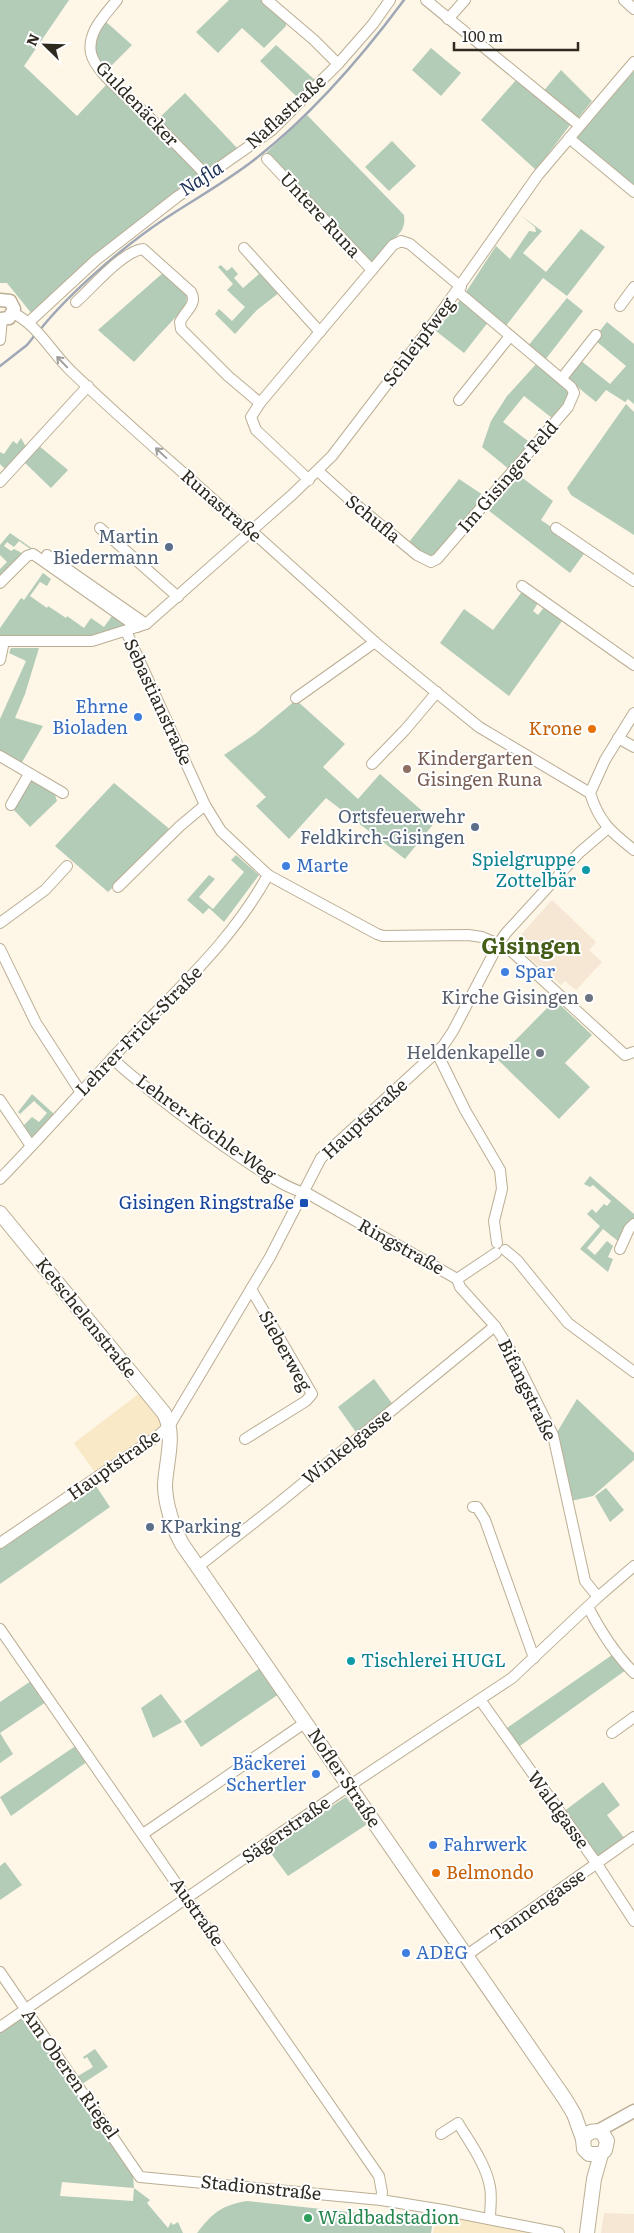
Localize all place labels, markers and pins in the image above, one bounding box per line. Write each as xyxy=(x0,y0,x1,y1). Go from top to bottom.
place label: Martin Biedermann xyxy=(53,522,159,570)
marker: Martin Biedermann xyxy=(163,541,175,553)
place label: Ehrne Bioladen xyxy=(52,692,128,740)
marker: Ehrne Bioladen xyxy=(132,711,144,723)
place label: Krone xyxy=(529,714,582,741)
marker: Krone xyxy=(586,723,598,735)
place label: Kindergarten Gisingen Runa xyxy=(417,744,542,792)
marker: Kindergarten Gisingen Runa xyxy=(401,763,413,775)
place label: Ortsfeuerwehr Feldkirch-Gisingen xyxy=(300,802,465,850)
marker: Ortsfeuerwehr Feldkirch-Gisingen xyxy=(469,821,481,833)
place label: Spielgruppe Zottelbär xyxy=(472,845,576,893)
place label: Marte xyxy=(296,851,348,878)
marker: Marte xyxy=(280,860,292,872)
marker: Spielgruppe Zottelbär xyxy=(580,864,592,876)
place label: Spar xyxy=(515,957,555,984)
marker: Spar xyxy=(499,966,511,978)
place label: Kirche Gisingen xyxy=(441,983,579,1010)
marker: Kirche Gisingen xyxy=(583,992,595,1004)
place label: Heldenkapelle xyxy=(406,1038,530,1065)
marker: Heldenkapelle xyxy=(534,1047,546,1059)
place label: Gisingen Ringstraße xyxy=(119,1188,294,1215)
marker: Gisingen Ringstraße xyxy=(298,1197,310,1209)
place label: KParking xyxy=(160,1512,242,1539)
marker: KParking xyxy=(144,1521,156,1533)
place label: Tischlerei HUGL xyxy=(361,1646,506,1673)
marker: Tischlerei HUGL xyxy=(345,1655,357,1667)
place label: Bäckerei Schertler xyxy=(226,1749,306,1797)
marker: Bäckerei Schertler xyxy=(310,1768,322,1780)
place label: Fahrwerk xyxy=(443,1830,528,1857)
marker: Fahrwerk xyxy=(427,1839,439,1851)
place label: Belmondo xyxy=(446,1858,534,1885)
marker: Belmondo xyxy=(430,1867,442,1879)
place label: ADEG xyxy=(416,1938,468,1965)
marker: ADEG xyxy=(400,1947,412,1959)
place label: Waldbadstadion xyxy=(318,2203,460,2230)
marker: Waldbadstadion xyxy=(302,2212,314,2224)

